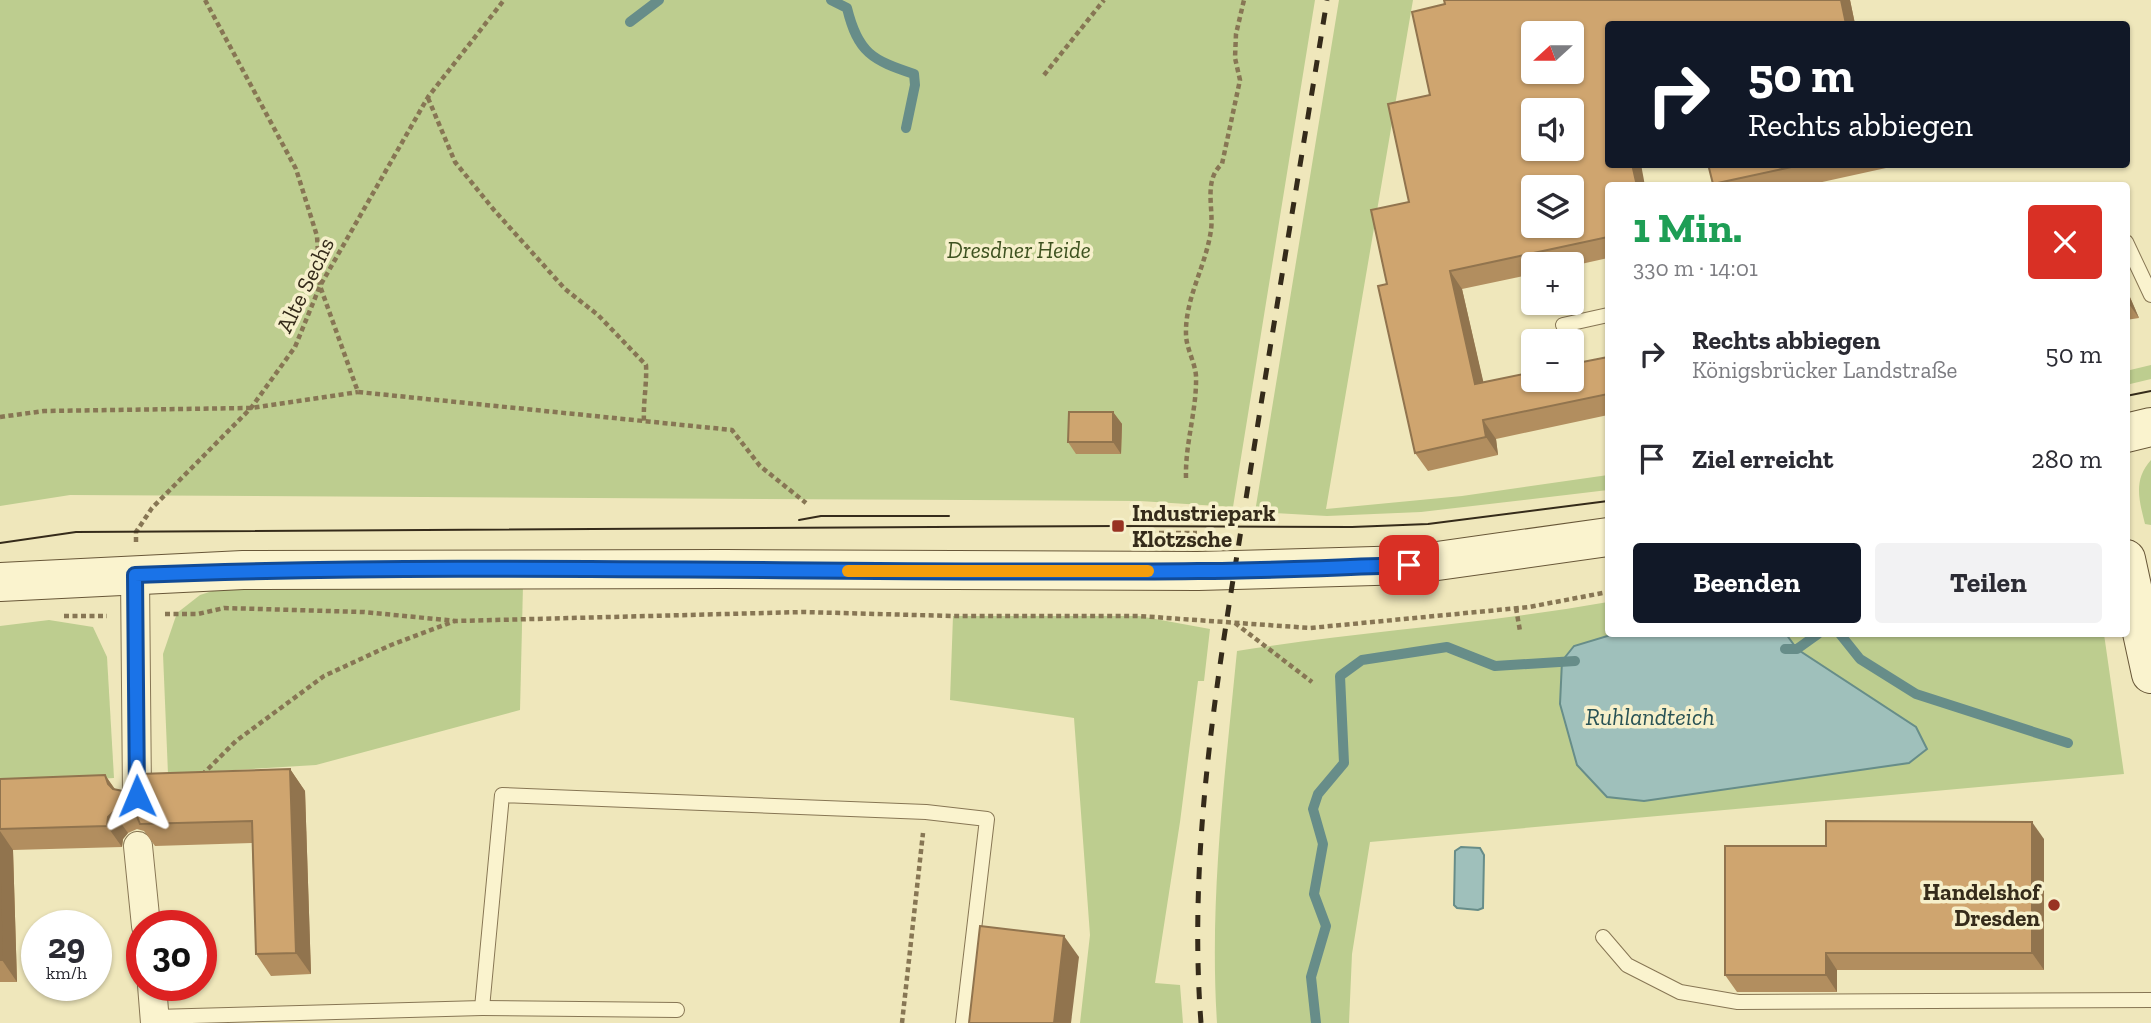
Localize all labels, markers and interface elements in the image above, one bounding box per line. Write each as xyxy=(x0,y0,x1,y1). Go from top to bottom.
north arrow xyxy=(1521,21,1584,84)
map controls xyxy=(1521,21,1584,392)
text: 50 m xyxy=(1748,46,1854,105)
icon: right xyxy=(1633,49,1724,140)
button: sound xyxy=(1521,98,1584,161)
text: Rechts abbiegen xyxy=(1748,106,1973,144)
button: layers xyxy=(1521,175,1584,238)
text: 1 Min. xyxy=(1633,202,1742,253)
button: close xyxy=(2028,205,2102,279)
street label: Alte Sechs xyxy=(270,233,340,337)
park label: Dresdner Heide xyxy=(947,236,1091,264)
button: + xyxy=(1521,252,1584,315)
text: 330 m · 14:01 xyxy=(1633,254,1758,282)
text: Rechts abbiegen xyxy=(1692,324,1880,356)
button: − xyxy=(1521,329,1584,392)
icon: right xyxy=(1633,335,1671,373)
text: 50 m xyxy=(2045,338,2102,370)
text: Königsbrücker Landstraße xyxy=(1692,356,1957,384)
icon: arrive xyxy=(1633,440,1671,478)
text: Ziel erreicht xyxy=(1692,443,1833,475)
text: 280 m xyxy=(2031,443,2102,475)
place label: Industriepark Klotzsche xyxy=(1132,499,1276,553)
marker: Industriepark Klotzsche xyxy=(1110,518,1126,534)
pin xyxy=(1379,535,1439,595)
button: Beenden xyxy=(1633,543,1861,623)
button: Teilen xyxy=(1875,543,2102,623)
icon: arrive xyxy=(1390,546,1428,584)
water label: Ruhlandteich xyxy=(1585,702,1715,731)
position arrow xyxy=(100,759,174,833)
place label: Handelshof Dresden xyxy=(1923,878,2042,932)
marker: Handelshof Dresden xyxy=(2046,897,2062,913)
speed limit sign: 30 xyxy=(126,910,217,1001)
text: 29 xyxy=(48,925,85,967)
text: km/h xyxy=(46,962,87,984)

